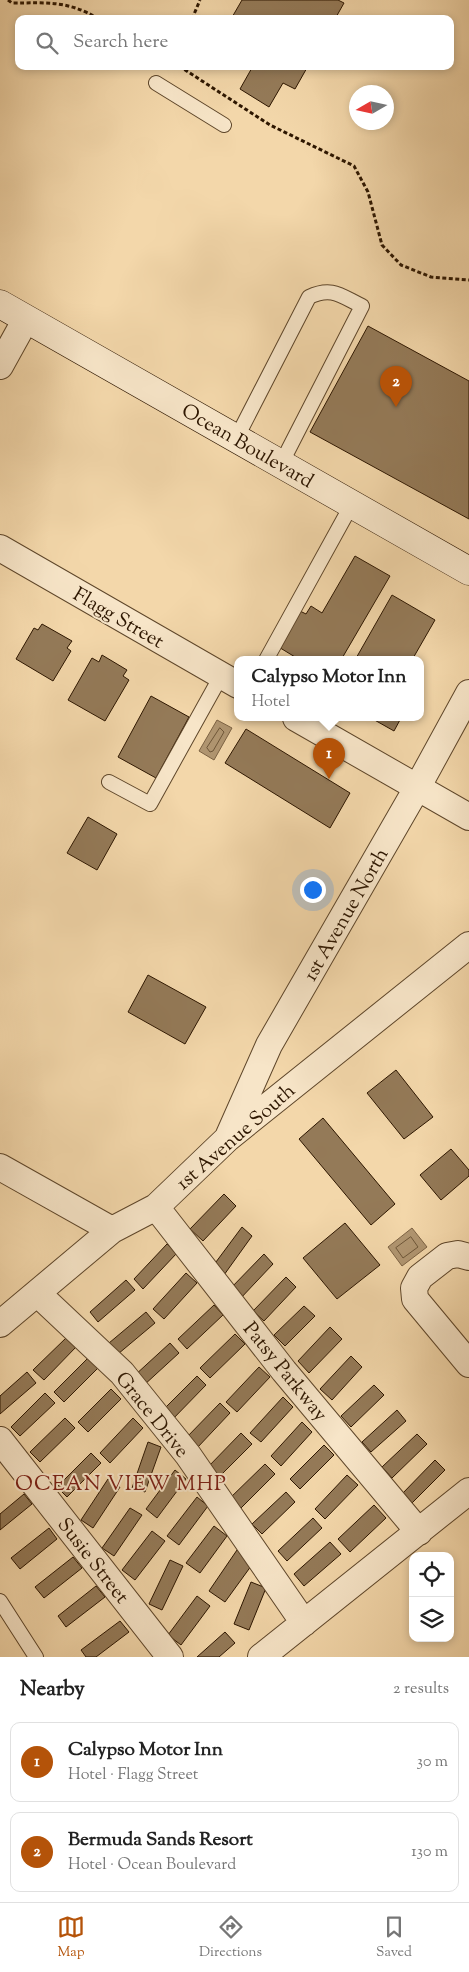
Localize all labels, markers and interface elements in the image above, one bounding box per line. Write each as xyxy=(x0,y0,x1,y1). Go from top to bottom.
search box xyxy=(15,15,454,70)
icon: search xyxy=(33,29,61,57)
text: Search here xyxy=(73,29,168,56)
north arrow xyxy=(349,85,394,130)
pin: 2 xyxy=(380,366,412,407)
street label: Ocean Boulevard xyxy=(175,398,318,497)
street label: Flagg Street xyxy=(67,581,169,657)
popup xyxy=(234,656,424,721)
text: Calypso Motor Inn xyxy=(251,664,407,691)
text: Hotel xyxy=(251,691,290,714)
pin: 1 xyxy=(313,738,345,779)
street label: 1st Avenue North xyxy=(297,843,397,987)
your location xyxy=(300,877,326,903)
street label: 1st Avenue South xyxy=(171,1078,303,1198)
street label: Patsy Parkway xyxy=(235,1317,333,1429)
street label: Grace Drive xyxy=(107,1366,195,1465)
district label: OCEAN VIEW MHP xyxy=(15,1470,227,1500)
street label: Susie Street xyxy=(49,1512,135,1611)
map controls xyxy=(409,1552,454,1642)
button: locate xyxy=(409,1552,454,1597)
button: layers xyxy=(409,1597,454,1642)
text: Nearby xyxy=(20,1675,85,1705)
text: 2 results xyxy=(393,1678,449,1701)
text: Calypso Motor Inn xyxy=(68,1737,223,1764)
text: 1 xyxy=(34,1751,40,1774)
text: 30 m xyxy=(417,1751,448,1774)
text: Hotel · Flagg Street xyxy=(68,1764,198,1787)
text: Bermuda Sands Resort xyxy=(68,1827,253,1854)
text: 2 xyxy=(33,1841,41,1864)
text: 130 m xyxy=(411,1841,448,1864)
text: Hotel · Ocean Boulevard xyxy=(68,1854,236,1877)
tab: Map xyxy=(57,1913,85,1963)
tab: Directions xyxy=(199,1913,262,1963)
tab: Saved xyxy=(376,1913,412,1963)

